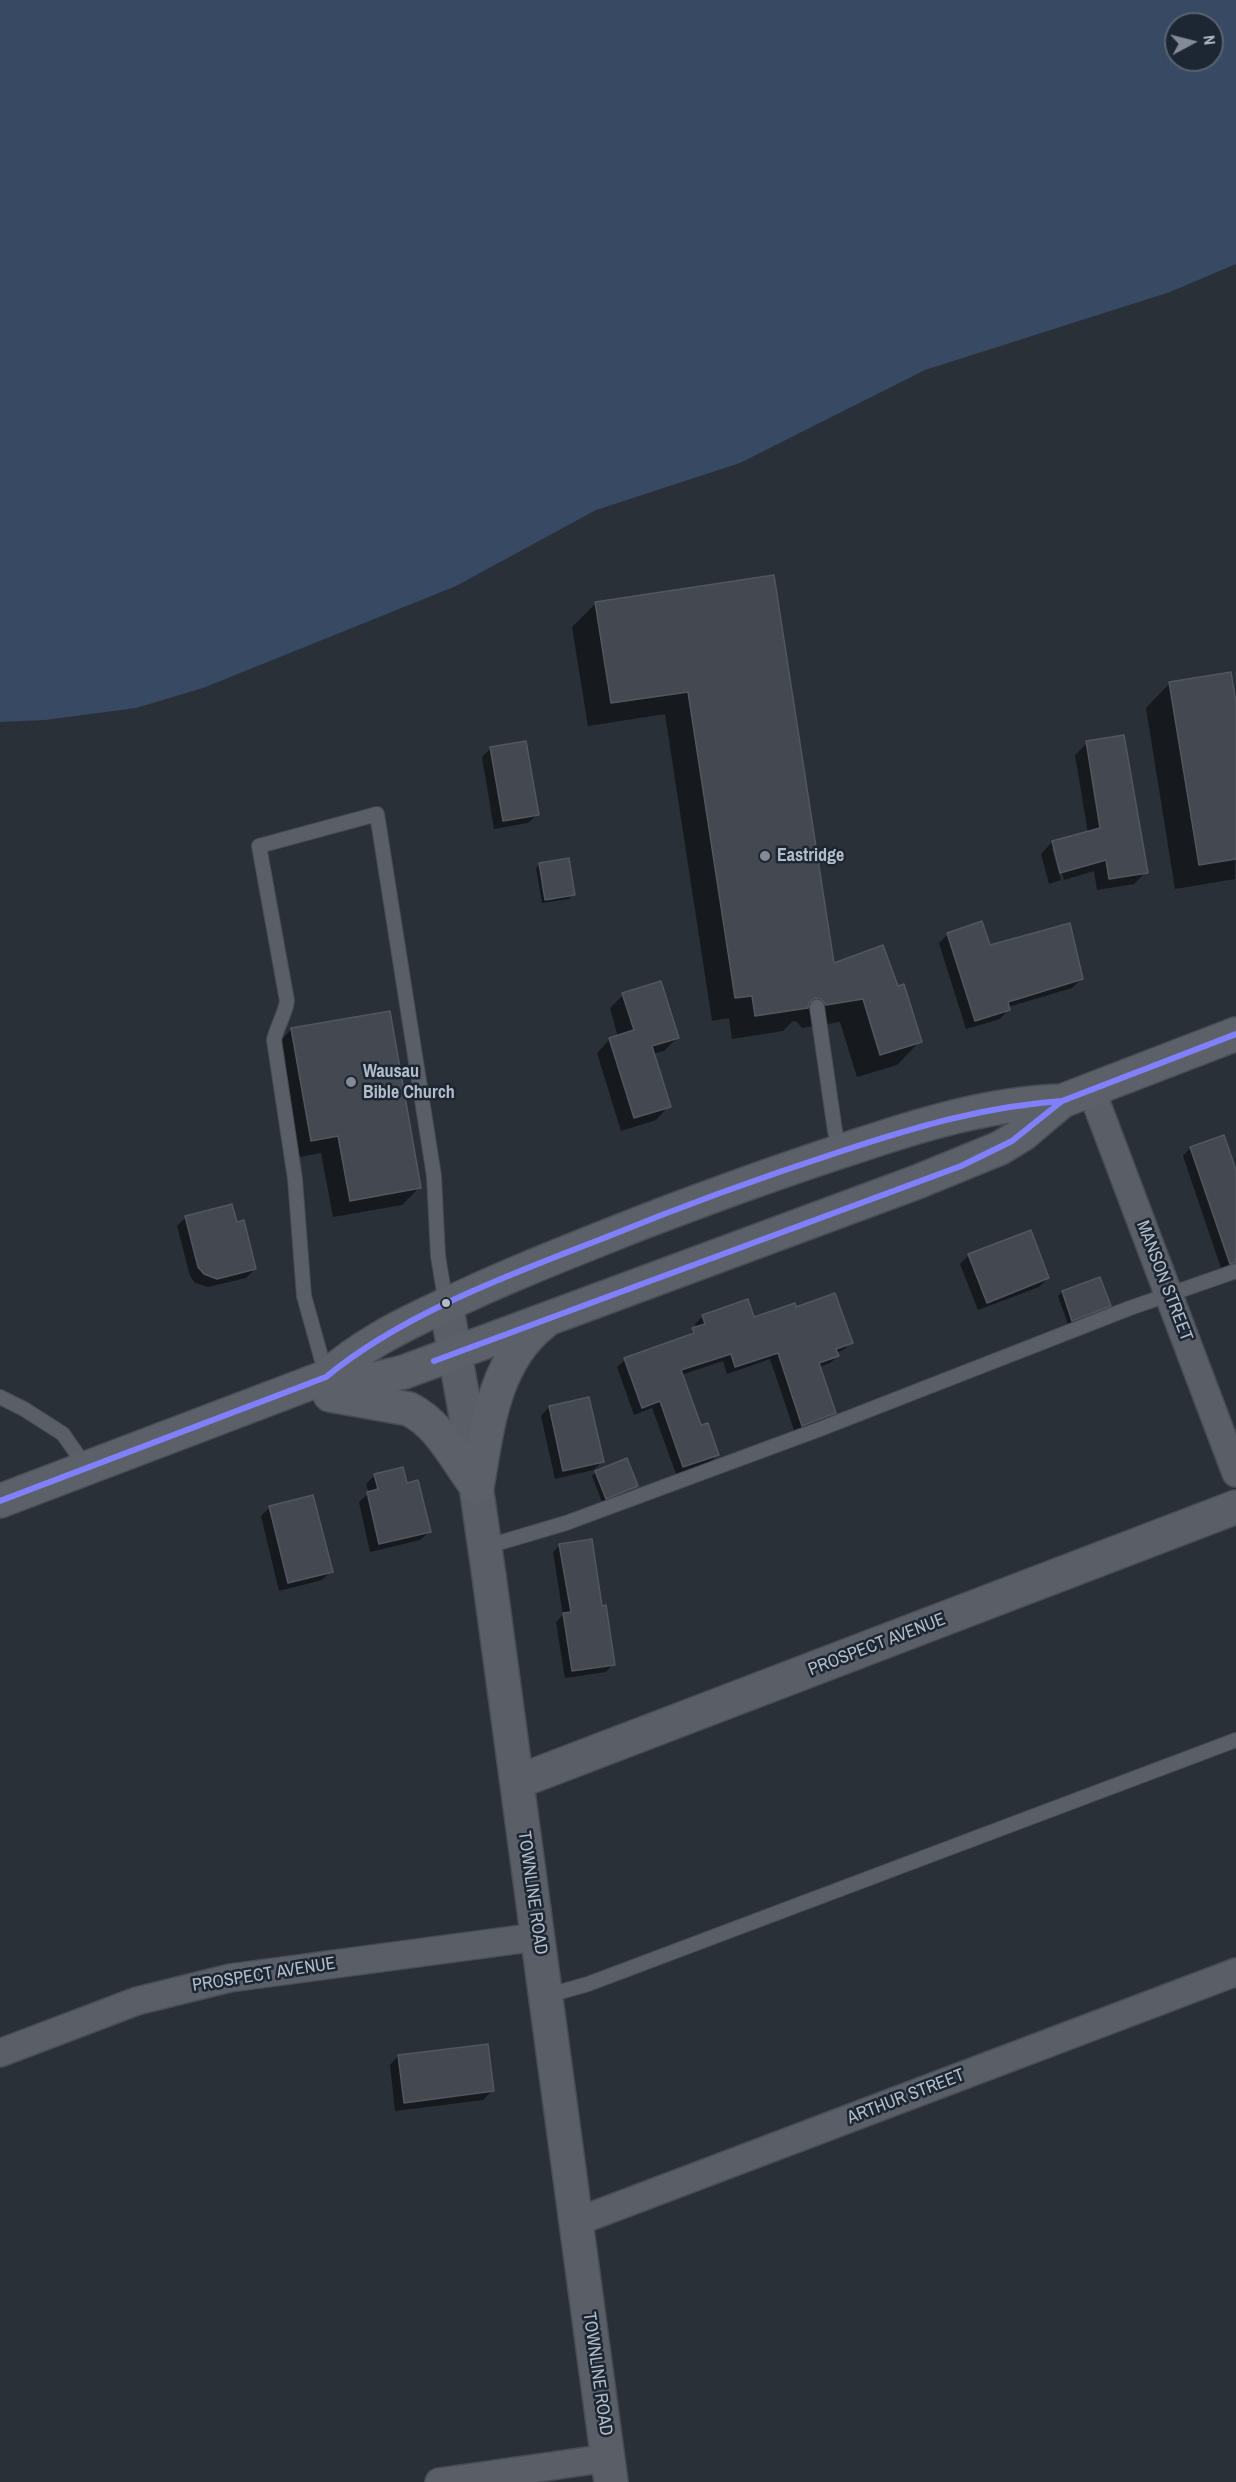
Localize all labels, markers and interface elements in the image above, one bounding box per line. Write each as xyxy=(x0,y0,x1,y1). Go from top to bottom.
north arrow xyxy=(1164,12,1224,72)
text: N xyxy=(1198,34,1221,46)
place label: Eastridge xyxy=(777,845,844,867)
marker: Eastridge xyxy=(758,849,772,863)
place label: Wausau Bible Church xyxy=(363,1061,455,1104)
marker: Wausau Bible Church xyxy=(344,1075,358,1089)
street label: MANSON STREET xyxy=(1131,1218,1197,1344)
unlabelled marker xyxy=(440,1297,452,1309)
street label: PROSPECT AVENUE xyxy=(805,1609,949,1681)
street label: TOWNLINE ROAD xyxy=(513,1830,551,1956)
street label: PROSPECT AVENUE xyxy=(191,1953,337,1997)
street label: ARTHUR STREET xyxy=(844,2065,968,2129)
street label: TOWNLINE ROAD xyxy=(578,2311,616,2437)

